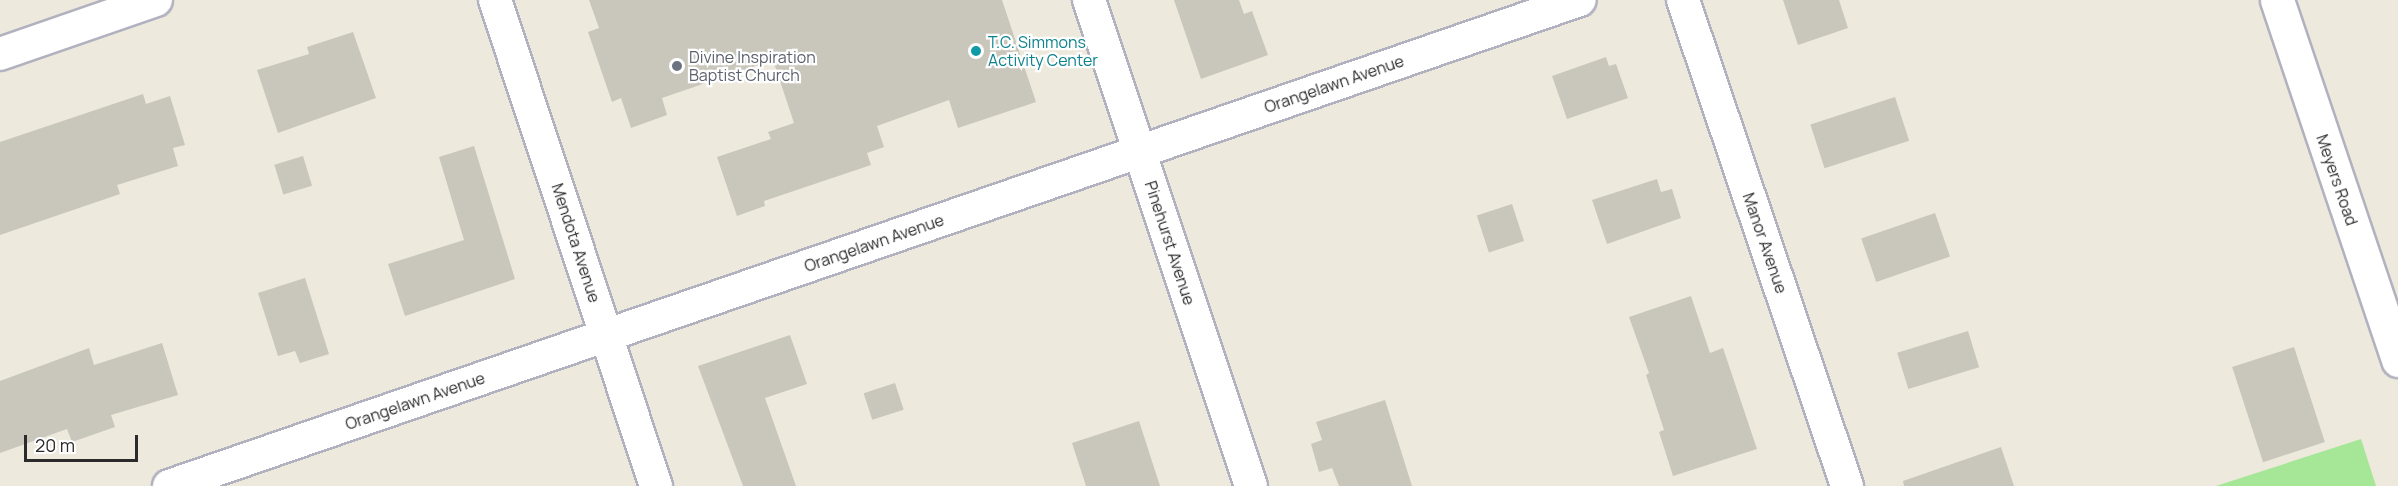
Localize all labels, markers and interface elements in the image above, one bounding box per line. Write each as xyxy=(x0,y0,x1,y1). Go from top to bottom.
place label: T.C. Simmons Activity Center xyxy=(988,32,1098,70)
marker: T.C. Simmons Activity Center xyxy=(969,44,983,58)
place label: Divine Inspiration Baptist Church xyxy=(689,47,816,85)
street label: Orangelawn Avenue xyxy=(1262,51,1406,117)
marker: Divine Inspiration Baptist Church xyxy=(670,59,684,73)
street label: Meyers Road xyxy=(2312,132,2362,228)
street label: Pinehurst Avenue xyxy=(1141,178,1199,308)
street label: Mendota Avenue xyxy=(548,181,604,305)
street label: Manor Avenue xyxy=(1739,190,1791,296)
street label: Orangelawn Avenue xyxy=(802,210,946,276)
street label: Orangelawn Avenue xyxy=(343,368,487,434)
scale bar xyxy=(27,423,141,461)
text: 20 m xyxy=(35,433,75,457)

